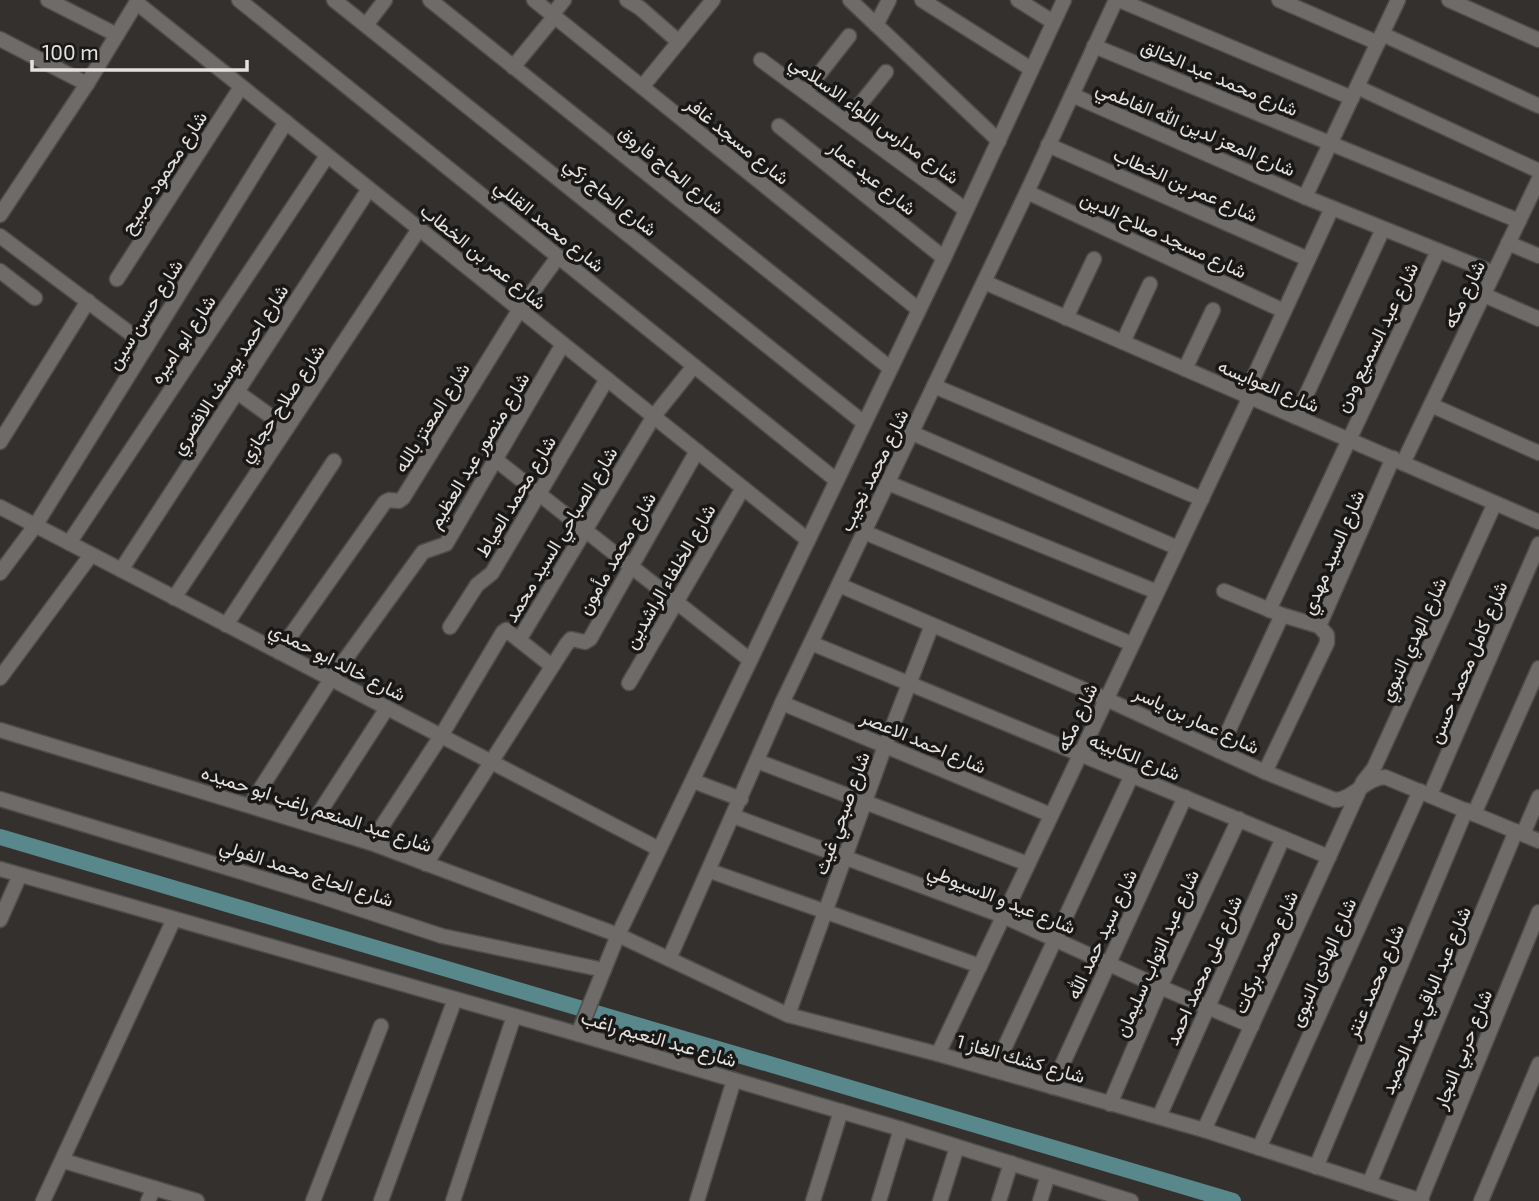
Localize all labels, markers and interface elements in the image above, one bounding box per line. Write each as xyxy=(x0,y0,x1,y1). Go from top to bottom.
scale bar xyxy=(32,28,247,72)
street label: شارع محمد عبد الخالق xyxy=(1137,34,1302,122)
text: 100 m xyxy=(42,39,99,64)
street label: شارع مدارس اللواء الاسلامي xyxy=(783,50,964,192)
street label: شارع المعز لدين الله الفاطمي xyxy=(1091,76,1299,185)
street label: شارع مسجد غافر xyxy=(679,91,795,190)
street label: شارع محمود صبيح xyxy=(115,106,214,239)
street label: شارع الحاج فاروق xyxy=(613,120,729,220)
street label: شارع عيد عمار xyxy=(823,134,921,221)
street label: شارع عمر بن الخطاب xyxy=(1109,142,1262,228)
street label: شارع الحاج زكي xyxy=(557,152,662,244)
street label: شارع محمد القللي xyxy=(487,174,610,280)
street label: شارع مسجد صلاح الدين xyxy=(1077,185,1251,284)
street label: شارع عمر بن الخطاب xyxy=(415,198,552,315)
street label: شارع حسن سين xyxy=(101,255,189,374)
street label: شارع مكه xyxy=(1437,257,1491,332)
street label: شارع عبد السميع ودن xyxy=(1330,258,1425,417)
street label: شارع احمد يوسف الاقصري xyxy=(165,280,297,461)
street label: شارع ابو اميره xyxy=(144,290,222,389)
street label: شارع صلاح حجازي xyxy=(233,340,333,469)
street label: شارع العوايسه xyxy=(1214,353,1323,419)
street label: شارع المعتز بالله xyxy=(388,358,476,477)
street label: شارع منصور عبد العظيم xyxy=(422,368,535,533)
street label: شارع محمد نجيب xyxy=(833,405,914,536)
street label: شارع محمد العياط xyxy=(470,431,562,562)
street label: شارع الصباحي السيد محمد xyxy=(498,442,626,629)
street label: شارع السيد مهدي xyxy=(1295,486,1373,620)
street label: شارع محمد مأمون xyxy=(572,488,662,619)
street label: شارع الخلفاء الراشدين xyxy=(618,499,722,653)
street label: شارع الهدي النبوي xyxy=(1373,573,1455,707)
street label: شارع كامل محمد حسن xyxy=(1422,578,1513,747)
street label: شارع خالد ابو حمدي xyxy=(264,617,410,710)
street label: شارع مكه xyxy=(1050,679,1103,755)
street label: شارع عمار بن ياسر xyxy=(1129,679,1263,760)
street label: شارع احمد الاعصر xyxy=(856,704,990,780)
street label: شارع الكابينه xyxy=(1086,727,1184,786)
street label: شارع صبحي غيث xyxy=(808,748,879,879)
street label: شارع عبد المنعم راغب ابو حميده xyxy=(198,760,435,858)
street label: شارع الحاج محمد الفولي xyxy=(216,833,397,916)
street label: شارع عيد و الاسيوطي xyxy=(923,858,1079,943)
street label: شارع سيد حمد الله xyxy=(1061,865,1143,1003)
street label: شارع عبد التواب سليمان xyxy=(1109,866,1205,1041)
street label: شارع محمد بركات xyxy=(1228,887,1304,1018)
street label: شارع على محمد احمد xyxy=(1160,892,1248,1049)
street label: شارع الهادى النبوى xyxy=(1283,894,1362,1031)
street label: شارع عبد الباقي عبد الحميد xyxy=(1375,903,1480,1099)
street label: شارع محمد عنتر xyxy=(1339,921,1410,1043)
street label: شارع حربي النجار xyxy=(1427,986,1501,1115)
street label: شارع عبد النعيم راغب xyxy=(578,1005,739,1073)
street label: شارع كشك الغاز 1 xyxy=(954,1029,1088,1089)

